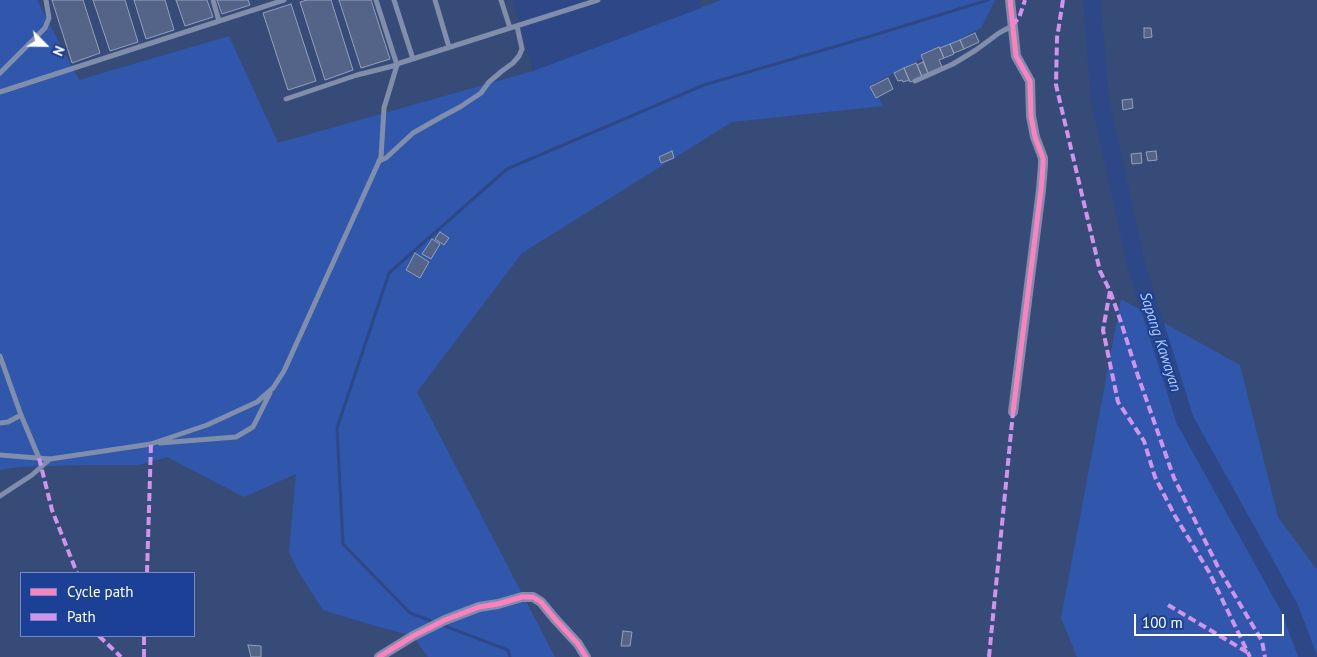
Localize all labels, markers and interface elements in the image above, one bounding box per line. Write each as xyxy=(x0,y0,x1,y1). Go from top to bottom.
north arrow xyxy=(20,20,70,70)
text: N xyxy=(49,43,69,59)
water label: Sapang Kawayan xyxy=(1135,290,1185,394)
legend xyxy=(20,572,195,637)
text: Cycle path xyxy=(67,582,133,601)
scale bar xyxy=(1137,604,1287,636)
text: Path xyxy=(67,607,96,626)
text: 100 m xyxy=(1142,613,1183,632)

